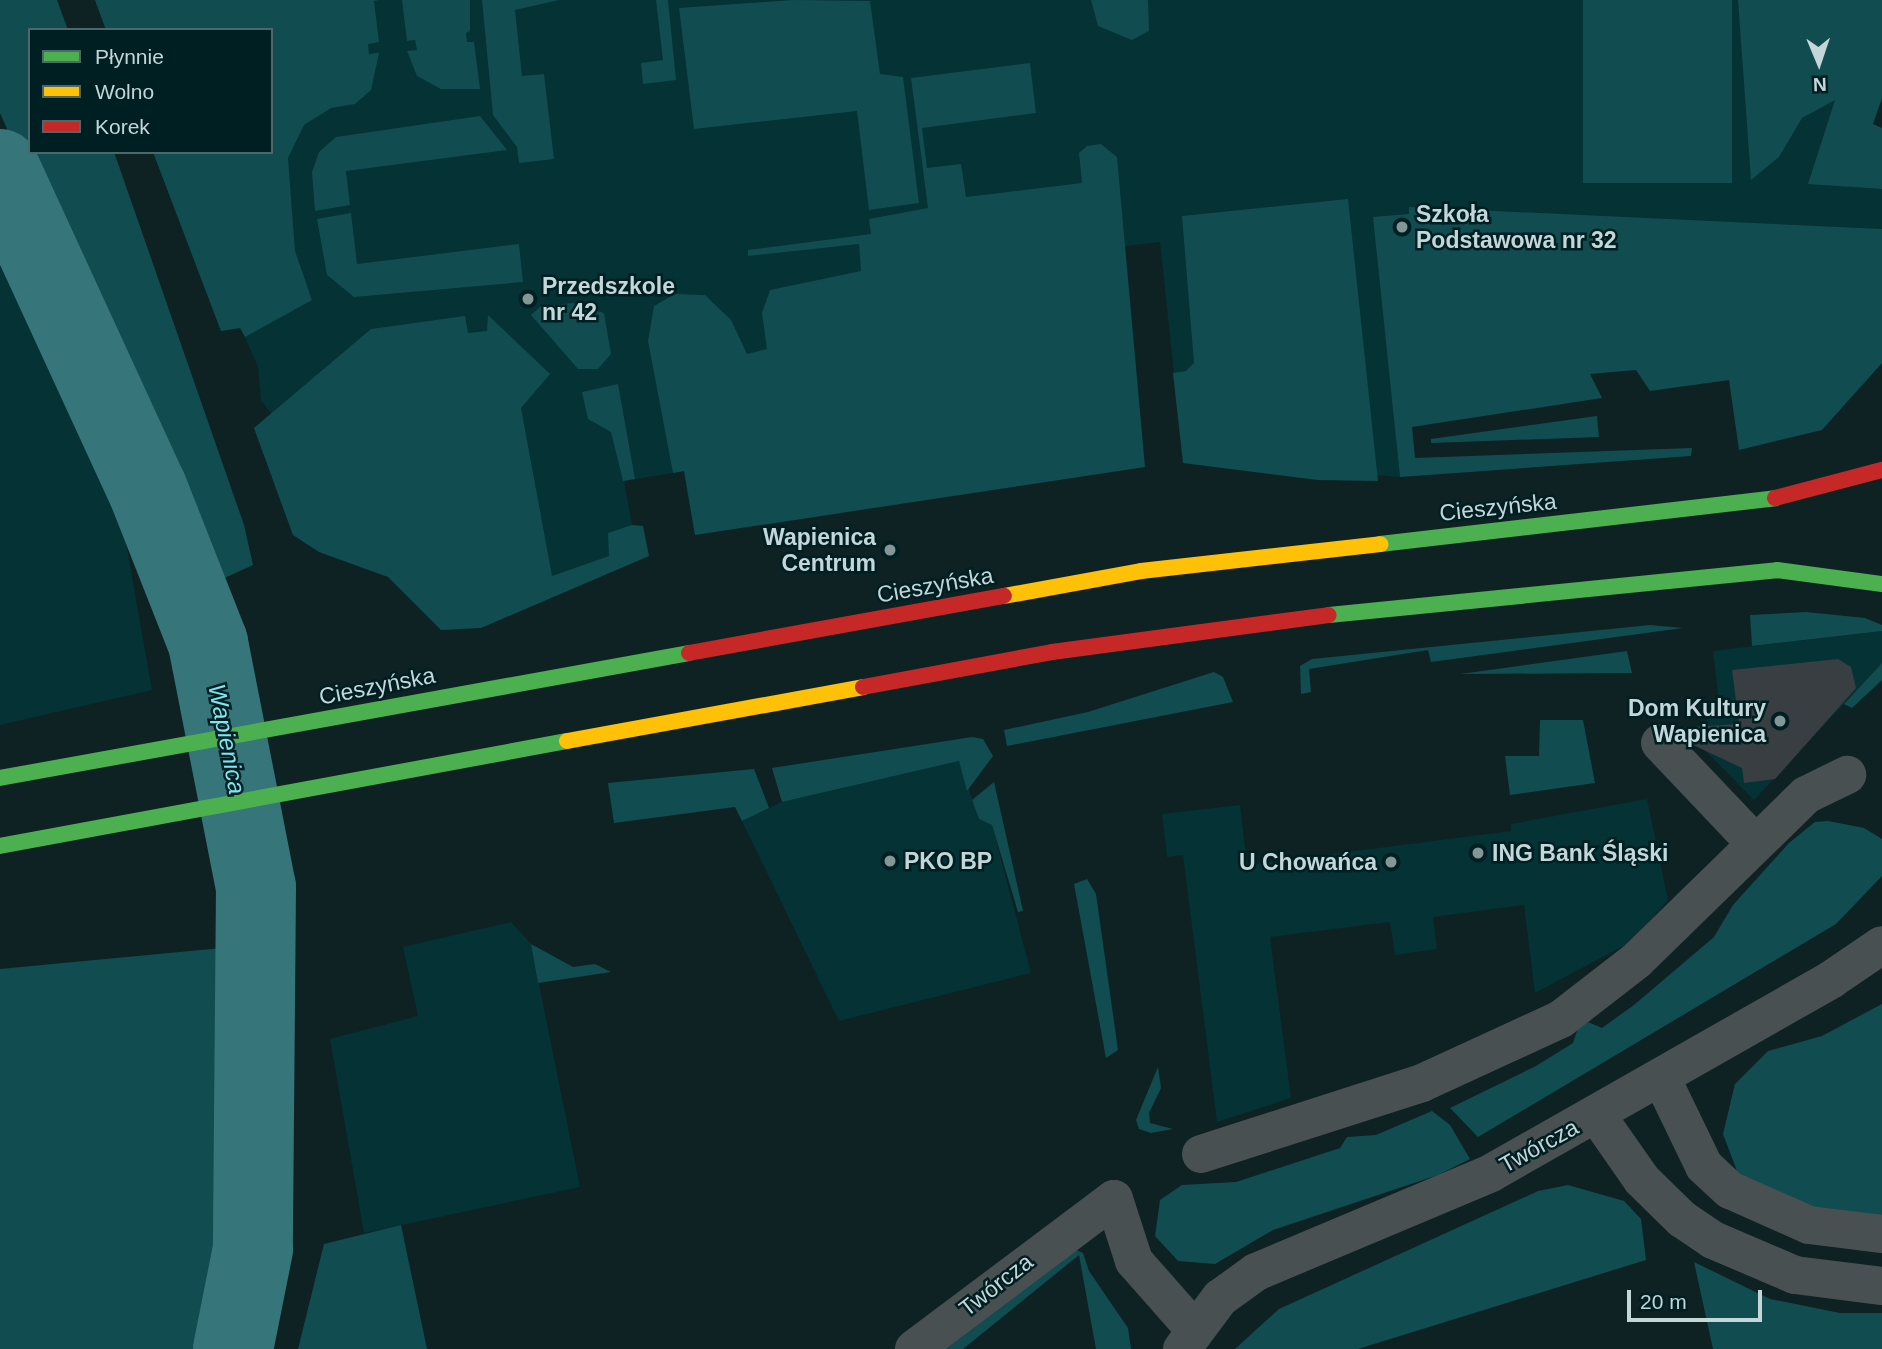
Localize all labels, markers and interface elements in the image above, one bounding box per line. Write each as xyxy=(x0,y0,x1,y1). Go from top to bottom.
legend xyxy=(28,28,273,154)
north arrow xyxy=(1784,28,1854,98)
text: Płynnie xyxy=(95,45,164,68)
text: N xyxy=(1813,74,1827,95)
text: Wolno xyxy=(95,80,154,103)
text: Korek xyxy=(95,115,150,138)
place label: Szkoła Podstawowa nr 32 xyxy=(1416,200,1617,254)
marker: Szkoła Podstawowa nr 32 xyxy=(1394,219,1410,235)
place label: Przedszkole nr 42 xyxy=(542,272,675,326)
marker: Przedszkole nr 42 xyxy=(520,291,536,307)
street label: Cieszyńska xyxy=(1438,487,1558,527)
place label: Wapienica Centrum xyxy=(763,523,876,577)
marker: Wapienica Centrum xyxy=(882,542,898,558)
street label: Cieszyńska xyxy=(875,561,995,609)
street label: Cieszyńska xyxy=(317,661,437,711)
water label: Wapienica xyxy=(202,681,252,797)
place label: Dom Kultury Wapienica xyxy=(1628,694,1766,748)
marker: Dom Kultury Wapienica xyxy=(1772,713,1788,729)
place label: ING Bank Śląski xyxy=(1492,839,1668,867)
marker: ING Bank Śląski xyxy=(1470,845,1486,861)
place label: PKO BP xyxy=(904,847,992,875)
place label: U Chowańca xyxy=(1239,848,1377,876)
marker: PKO BP xyxy=(882,853,898,869)
marker: U Chowańca xyxy=(1383,854,1399,870)
street label: Twórcza xyxy=(1495,1113,1583,1179)
street label: Twórcza xyxy=(954,1248,1038,1322)
scale bar xyxy=(1630,1276,1765,1320)
text: 20 m xyxy=(1640,1290,1687,1313)

